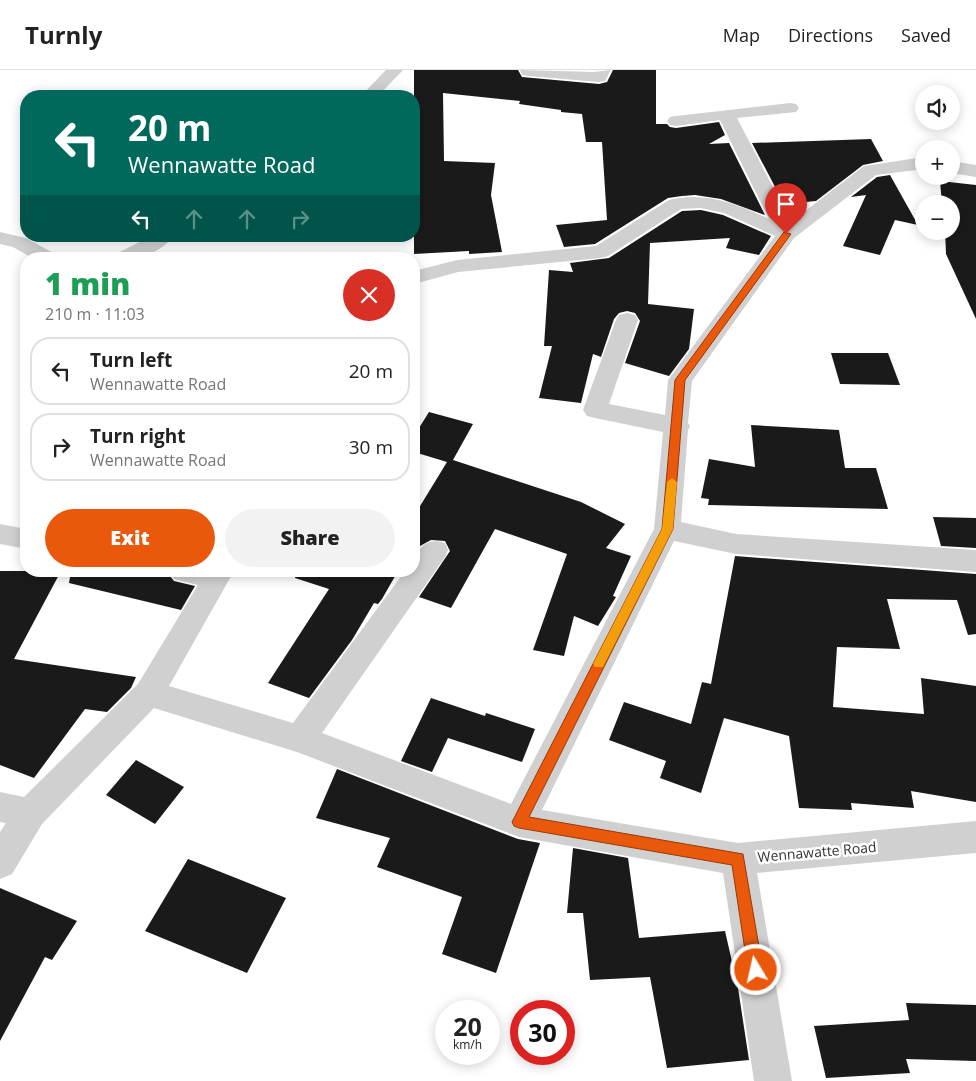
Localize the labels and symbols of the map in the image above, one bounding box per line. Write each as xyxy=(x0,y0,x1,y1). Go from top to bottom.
pin xyxy=(765,183,807,234)
street label: Wennawatte Road xyxy=(757,837,877,866)
position arrow xyxy=(729,943,781,995)
speed limit sign: 30 xyxy=(510,1000,575,1065)

